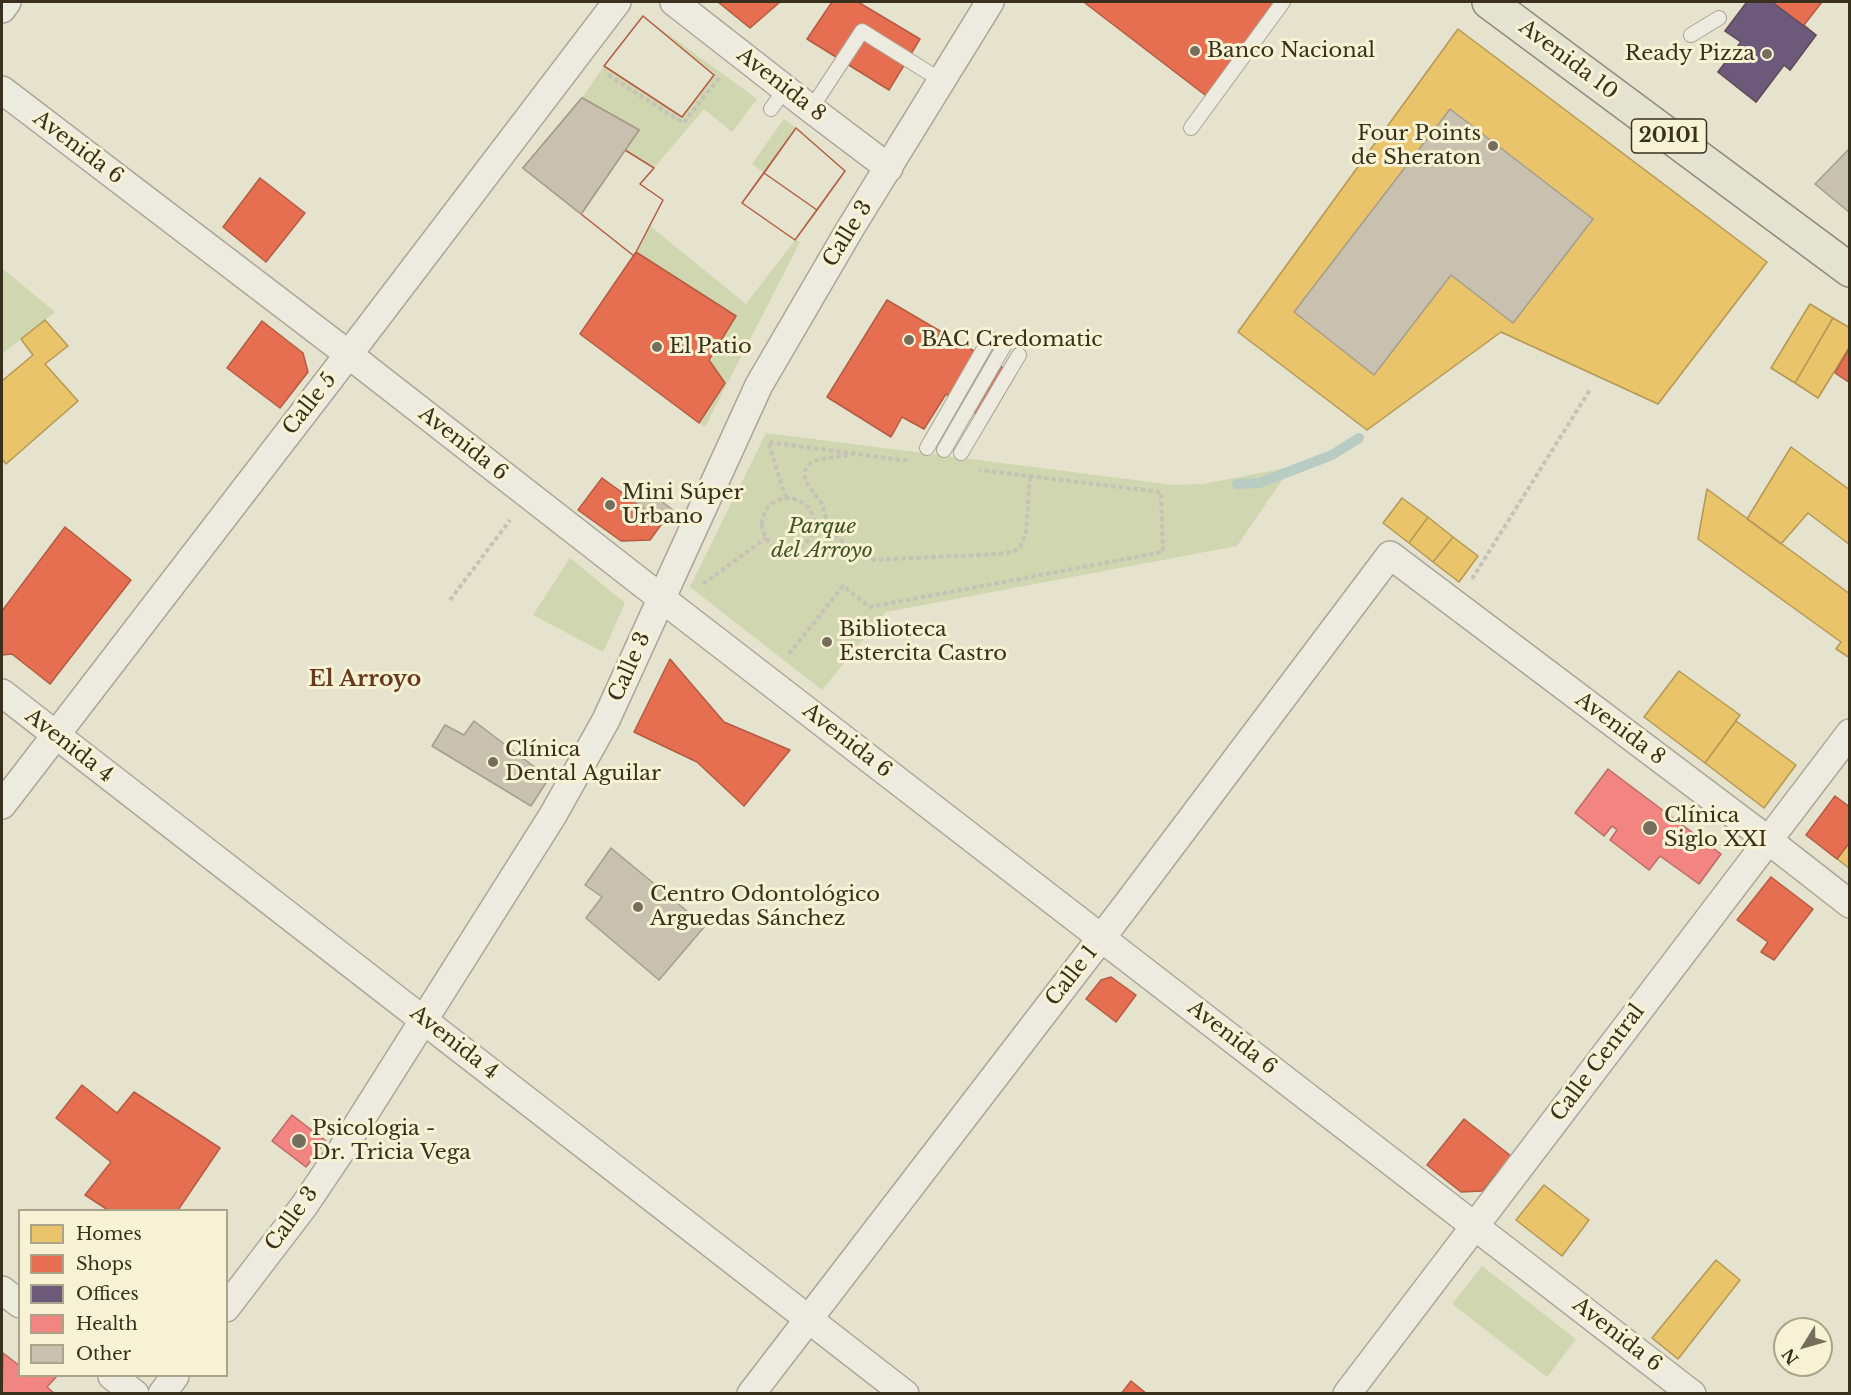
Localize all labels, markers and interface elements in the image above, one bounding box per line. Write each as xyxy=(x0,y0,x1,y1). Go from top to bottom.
street label: Avenida 10 xyxy=(1514,15,1622,105)
place label: Banco Nacional xyxy=(1207,38,1375,64)
place label: Ready Pizza xyxy=(1625,41,1755,67)
street label: Avenida 8 xyxy=(732,43,830,127)
marker: Banco Nacional xyxy=(1188,44,1202,58)
marker: Ready Pizza xyxy=(1760,47,1774,61)
street label: Avenida 6 xyxy=(28,106,128,190)
road number: 20101 xyxy=(1632,119,1706,153)
place label: Four Points de Sheraton xyxy=(1351,121,1481,171)
marker: Four Points de Sheraton xyxy=(1486,139,1500,153)
street label: Calle 3 xyxy=(818,196,878,272)
place label: BAC Credomatic xyxy=(921,327,1103,353)
marker: BAC Credomatic xyxy=(902,333,916,347)
place label: El Patio xyxy=(669,334,752,360)
marker: El Patio xyxy=(650,340,664,354)
street label: Calle 5 xyxy=(278,368,342,440)
street label: Avenida 6 xyxy=(413,401,513,487)
place label: Mini Súper Urbano xyxy=(622,480,744,530)
marker: Mini Súper Urbano xyxy=(603,498,617,512)
park label: Parque del Arroyo xyxy=(771,514,873,564)
place label: Biblioteca Estercita Castro xyxy=(839,617,1007,667)
street label: Calle 3 xyxy=(604,628,656,706)
marker: Biblioteca Estercita Castro xyxy=(820,635,834,649)
district label: El Arroyo xyxy=(309,667,421,693)
street label: Avenida 8 xyxy=(1570,687,1670,771)
street label: Avenida 6 xyxy=(797,698,897,784)
street label: Avenida 4 xyxy=(20,704,118,788)
place label: Clínica Dental Aguilar xyxy=(505,737,661,787)
marker: Clínica Dental Aguilar xyxy=(486,755,500,769)
place label: Clínica Siglo XXI xyxy=(1664,803,1767,853)
marker: Clínica Siglo XXI xyxy=(1641,819,1659,837)
place label: Centro Odontológico Arguedas Sánchez xyxy=(650,882,880,932)
marker: Centro Odontológico Arguedas Sánchez xyxy=(631,900,645,914)
street label: Calle 1 xyxy=(1041,941,1103,1011)
street label: Avenida 6 xyxy=(1182,995,1282,1081)
street label: Calle Central xyxy=(1546,1000,1650,1126)
street label: Avenida 4 xyxy=(405,1001,503,1085)
place label: Psicologia - Dr. Tricia Vega xyxy=(312,1116,471,1166)
marker: Psicologia - Dr. Tricia Vega xyxy=(290,1132,308,1150)
street label: Calle 3 xyxy=(260,1182,324,1256)
legend xyxy=(18,1209,228,1377)
text: Homes xyxy=(76,1223,142,1245)
text: Shops xyxy=(76,1253,132,1275)
text: Offices xyxy=(76,1283,139,1305)
street label: Avenida 6 xyxy=(1567,1292,1667,1378)
text: Health xyxy=(76,1313,138,1335)
north arrow xyxy=(1773,1317,1833,1377)
text: Other xyxy=(76,1343,131,1365)
text: N xyxy=(1778,1345,1803,1369)

